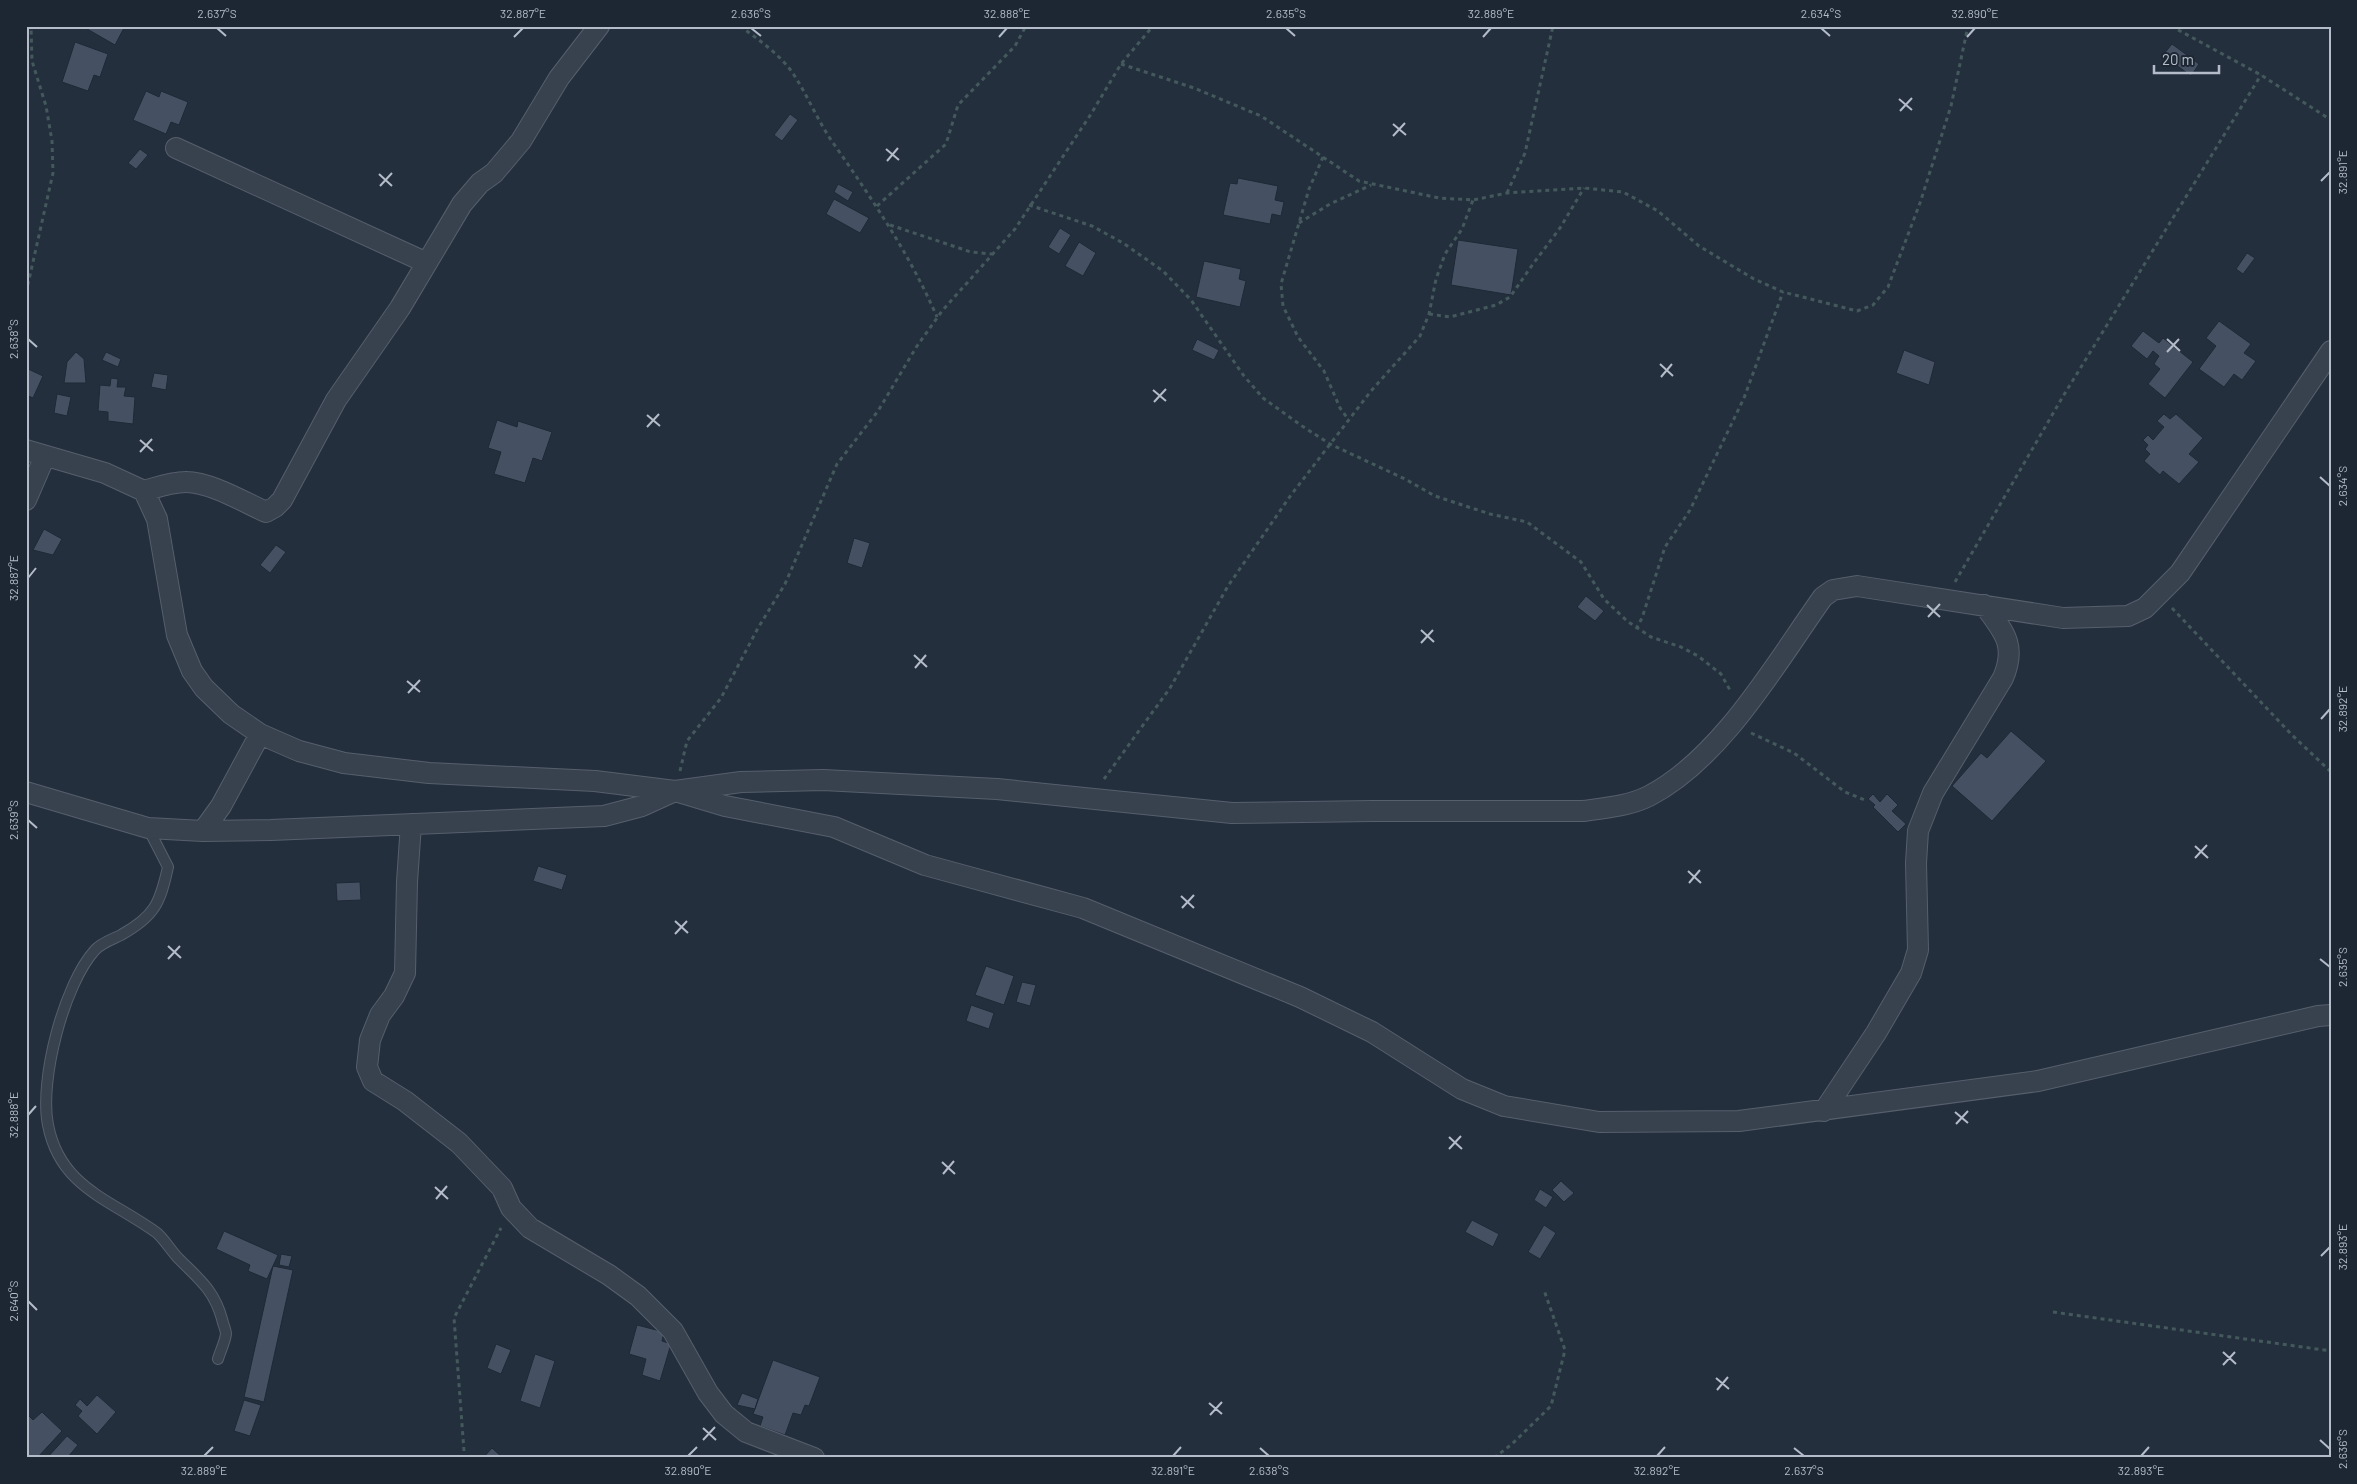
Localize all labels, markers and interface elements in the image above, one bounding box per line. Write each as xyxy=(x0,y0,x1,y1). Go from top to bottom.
text: 2.637°S xyxy=(197,6,237,20)
text: 32.887°E xyxy=(500,6,546,20)
text: 2.636°S xyxy=(731,6,771,20)
text: 32.888°E xyxy=(984,6,1030,20)
text: 2.635°S xyxy=(1266,6,1306,20)
text: 32.889°E xyxy=(1468,6,1514,20)
text: 2.634°S xyxy=(1801,6,1841,20)
text: 32.890°E xyxy=(1951,6,1999,20)
scale bar xyxy=(2154,42,2220,74)
text: 20 m xyxy=(2162,50,2194,68)
text: 32.891°E xyxy=(2335,150,2349,194)
text: 2.638°S xyxy=(6,319,20,359)
text: 2.634°S xyxy=(2335,466,2349,506)
text: 32.887°E xyxy=(6,555,20,601)
text: 32.892°E xyxy=(2335,686,2349,732)
text: 2.639°S xyxy=(6,800,20,840)
text: 2.635°S xyxy=(2335,947,2349,987)
text: 32.888°E xyxy=(6,1092,20,1138)
text: 32.893°E xyxy=(2335,1224,2349,1270)
text: 2.640°S xyxy=(6,1281,20,1321)
text: 2.636°S xyxy=(2335,1429,2349,1469)
text: 32.889°E xyxy=(181,1463,227,1477)
text: 32.890°E xyxy=(664,1463,712,1477)
text: 32.891°E xyxy=(1151,1463,1195,1477)
text: 2.638°S xyxy=(1249,1463,1289,1477)
text: 32.892°E xyxy=(1634,1463,1680,1477)
text: 2.637°S xyxy=(1784,1463,1824,1477)
text: 32.893°E xyxy=(2118,1463,2164,1477)

